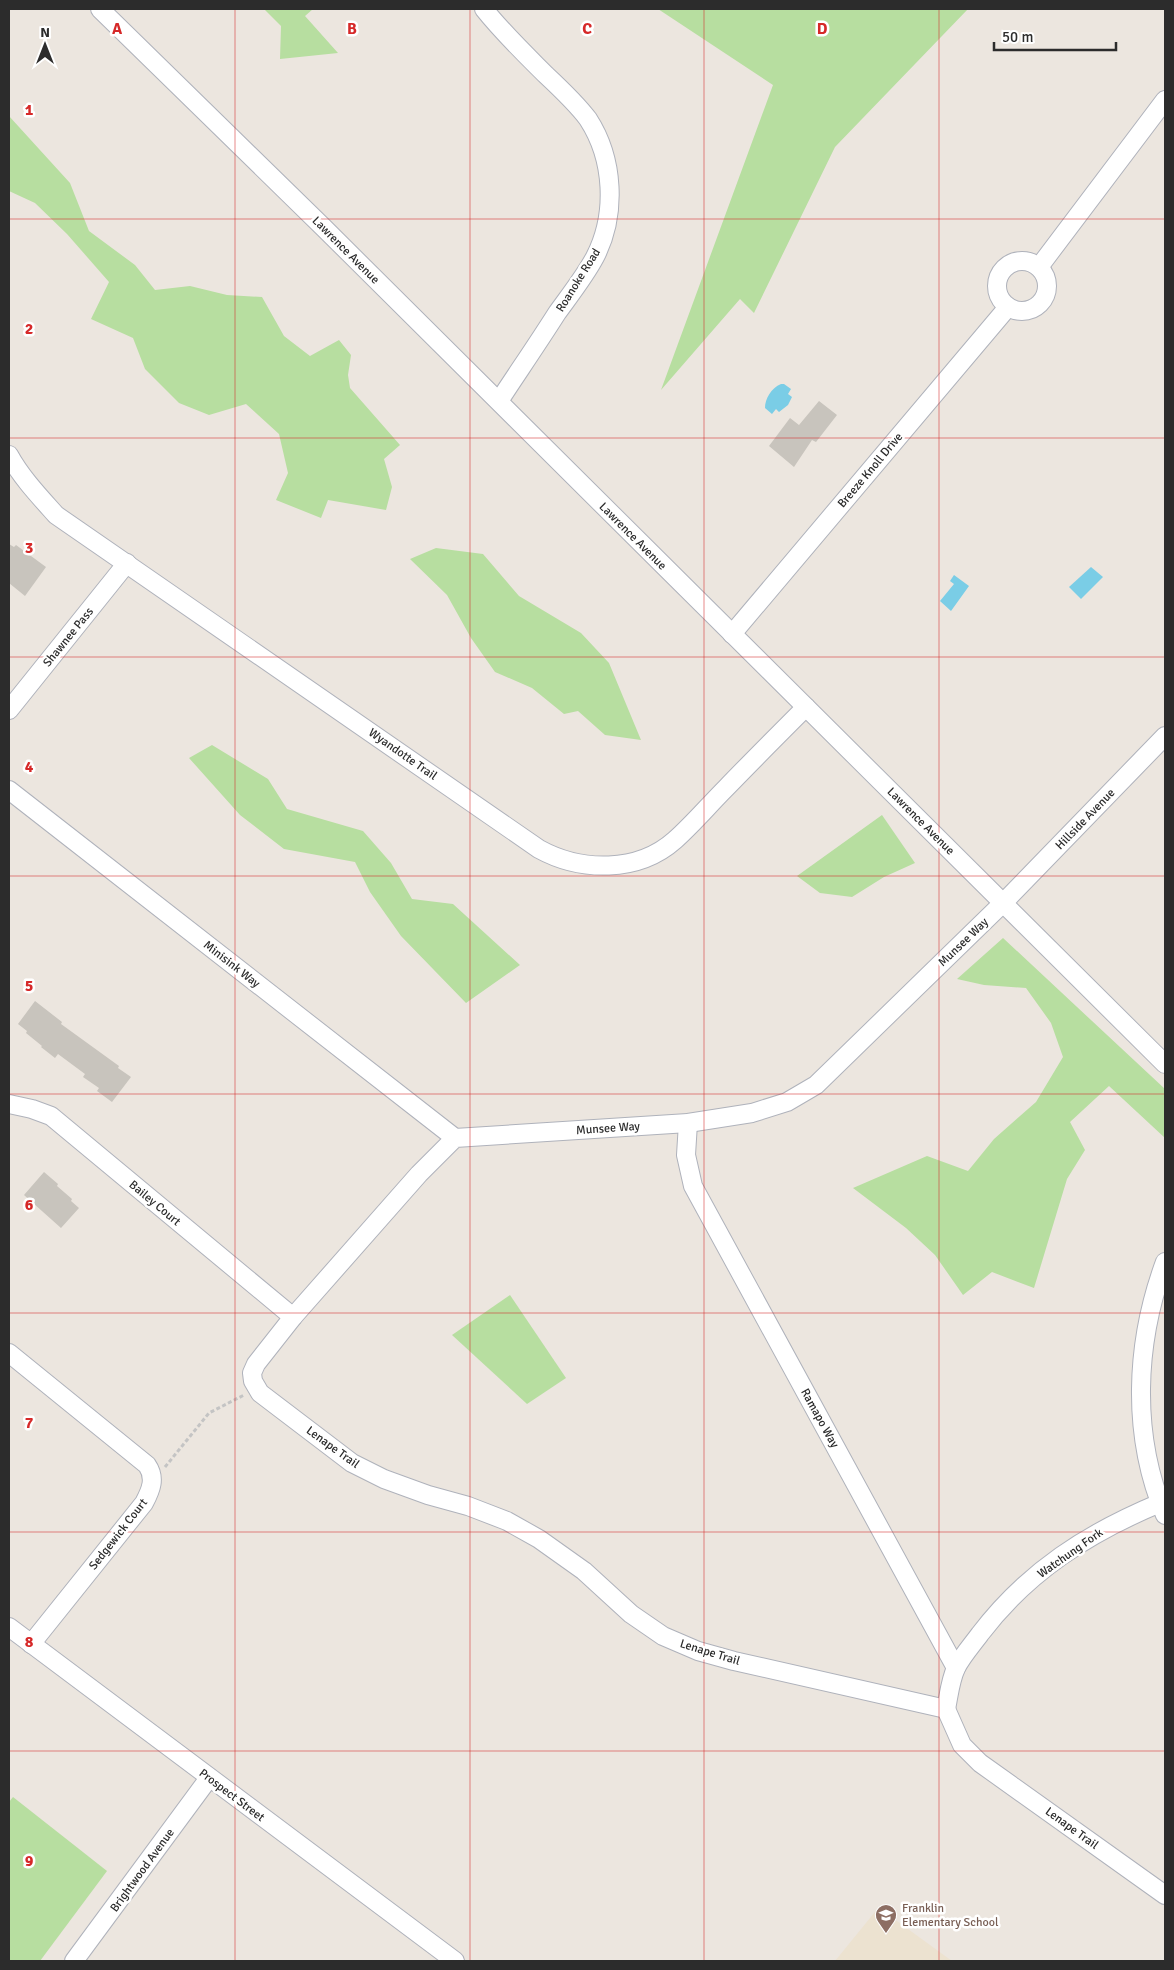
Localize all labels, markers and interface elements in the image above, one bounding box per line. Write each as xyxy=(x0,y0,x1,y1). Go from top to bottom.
text: A xyxy=(112,19,123,39)
text: B xyxy=(347,19,357,39)
text: C xyxy=(582,19,592,39)
text: D xyxy=(817,19,828,39)
north arrow xyxy=(20,20,70,70)
scale bar xyxy=(994,20,1116,52)
text: N xyxy=(40,24,50,41)
text: 50 m xyxy=(1002,28,1033,46)
text: 1 xyxy=(25,100,34,120)
street label: Lawrence Avenue xyxy=(309,213,383,287)
street label: Roanoke Road xyxy=(553,246,604,315)
text: 2 xyxy=(25,319,33,339)
street label: Breeze Knoll Drive xyxy=(835,430,906,511)
street label: Lawrence Avenue xyxy=(596,499,670,573)
text: 3 xyxy=(25,538,33,558)
street label: Shawnee Pass xyxy=(40,605,97,670)
street label: Wyandotte Trail xyxy=(366,725,440,784)
text: 4 xyxy=(25,757,34,777)
street label: Lawrence Avenue xyxy=(884,784,958,858)
street label: Hillside Avenue xyxy=(1052,786,1118,853)
street label: Munsee Way xyxy=(935,914,992,970)
street label: Minisink Way xyxy=(200,938,263,991)
text: 5 xyxy=(25,976,33,996)
street label: Munsee Way xyxy=(576,1119,641,1138)
street label: Bailey Court xyxy=(126,1177,184,1229)
text: 6 xyxy=(25,1195,34,1215)
street label: Ramapo Way xyxy=(797,1386,842,1451)
text: 7 xyxy=(25,1413,34,1433)
street label: Lenape Trail xyxy=(303,1423,363,1472)
street label: Sedgewick Court xyxy=(86,1496,151,1573)
street label: Watchung Fork xyxy=(1035,1525,1106,1582)
text: 8 xyxy=(25,1632,34,1652)
street label: Lenape Trail xyxy=(678,1636,742,1669)
street label: Prospect Street xyxy=(196,1766,268,1825)
street label: Lenape Trail xyxy=(1042,1804,1102,1853)
street label: Brightwood Avenue xyxy=(107,1826,178,1915)
text: 9 xyxy=(25,1851,34,1871)
place label: Franklin Elementary School xyxy=(902,1901,999,1930)
school or university icon: Franklin Elementary School xyxy=(874,1903,898,1934)

